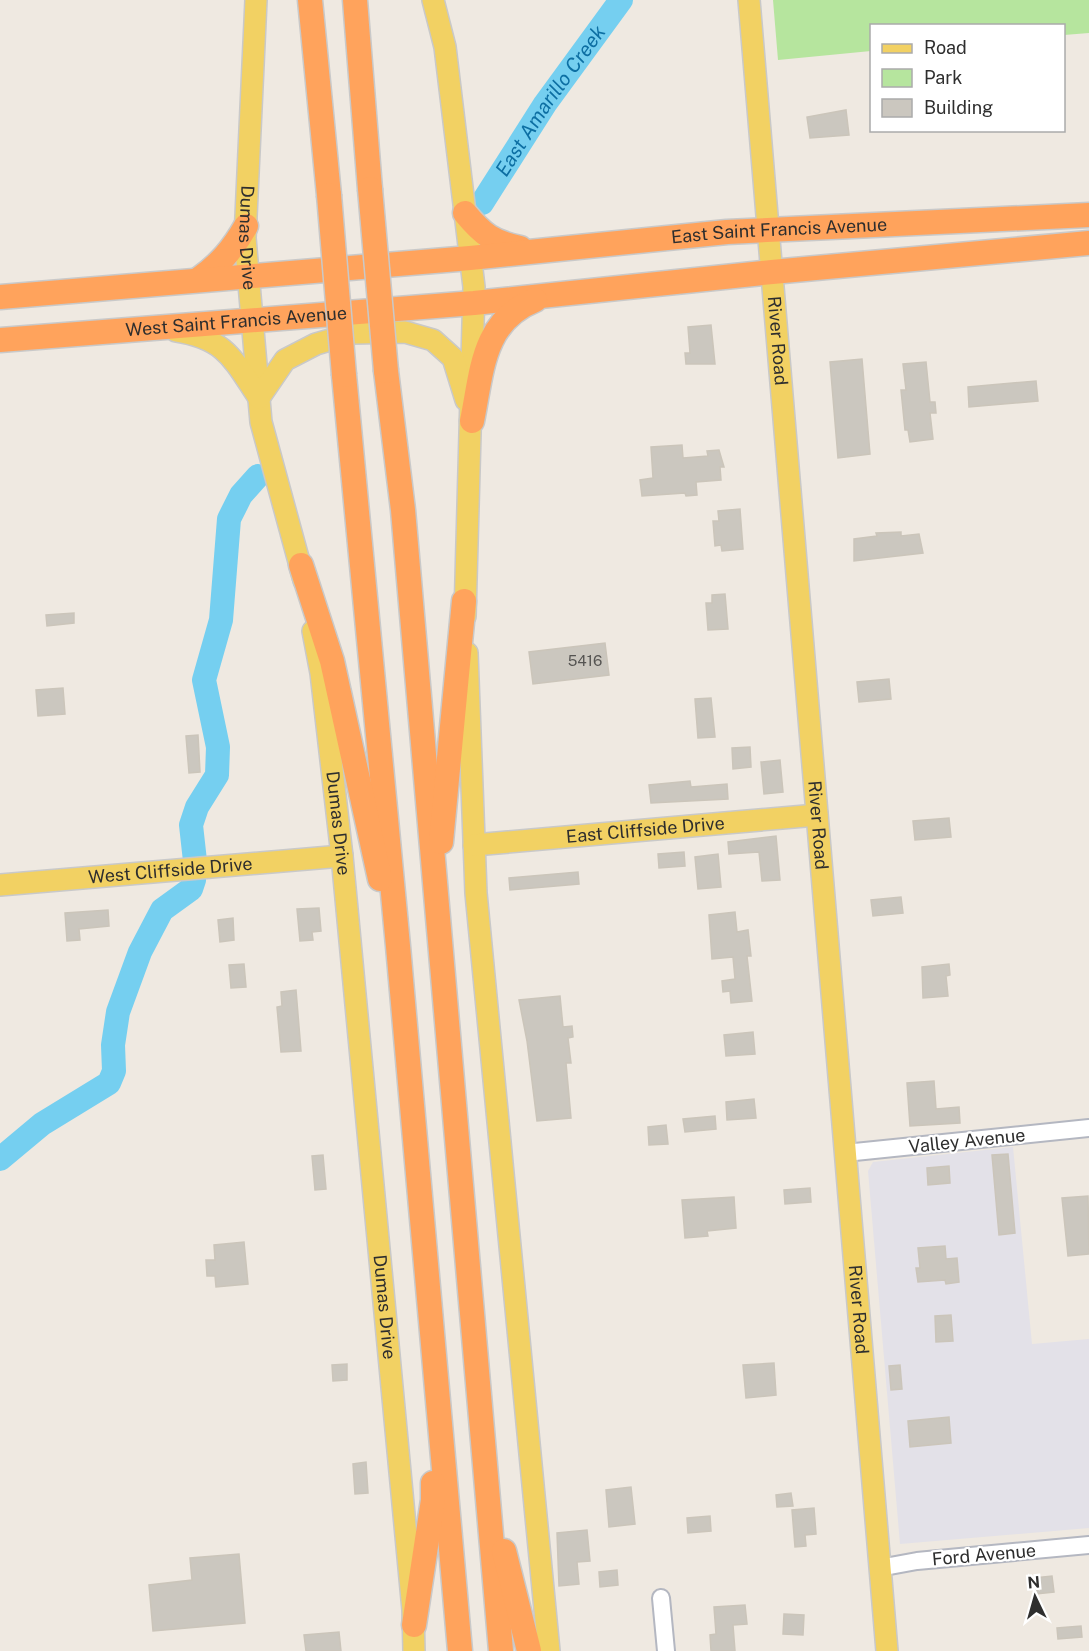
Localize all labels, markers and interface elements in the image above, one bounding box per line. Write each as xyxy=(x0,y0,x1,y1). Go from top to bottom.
water label: East Amarillo Creek xyxy=(490,20,611,181)
legend xyxy=(870,24,1065,132)
text: Road xyxy=(924,37,967,58)
text: Park xyxy=(924,67,962,88)
text: Building xyxy=(924,97,993,118)
street label: Dumas Drive xyxy=(235,185,260,291)
street label: East Saint Francis Avenue xyxy=(670,213,888,248)
street label: River Road xyxy=(764,295,792,386)
street label: West Saint Francis Avenue xyxy=(125,302,348,340)
house number: 5416 xyxy=(568,652,602,669)
street label: Dumas Drive xyxy=(322,770,355,876)
street label: River Road xyxy=(804,779,833,871)
street label: East Cliffside Drive xyxy=(565,812,725,847)
street label: West Cliffside Drive xyxy=(87,853,253,887)
street label: Valley Avenue xyxy=(908,1124,1026,1157)
street label: Dumas Drive xyxy=(370,1254,400,1360)
street label: River Road xyxy=(845,1264,873,1355)
street label: Ford Avenue xyxy=(931,1539,1037,1570)
north arrow xyxy=(1005,1567,1065,1627)
text: N xyxy=(1027,1573,1041,1593)

